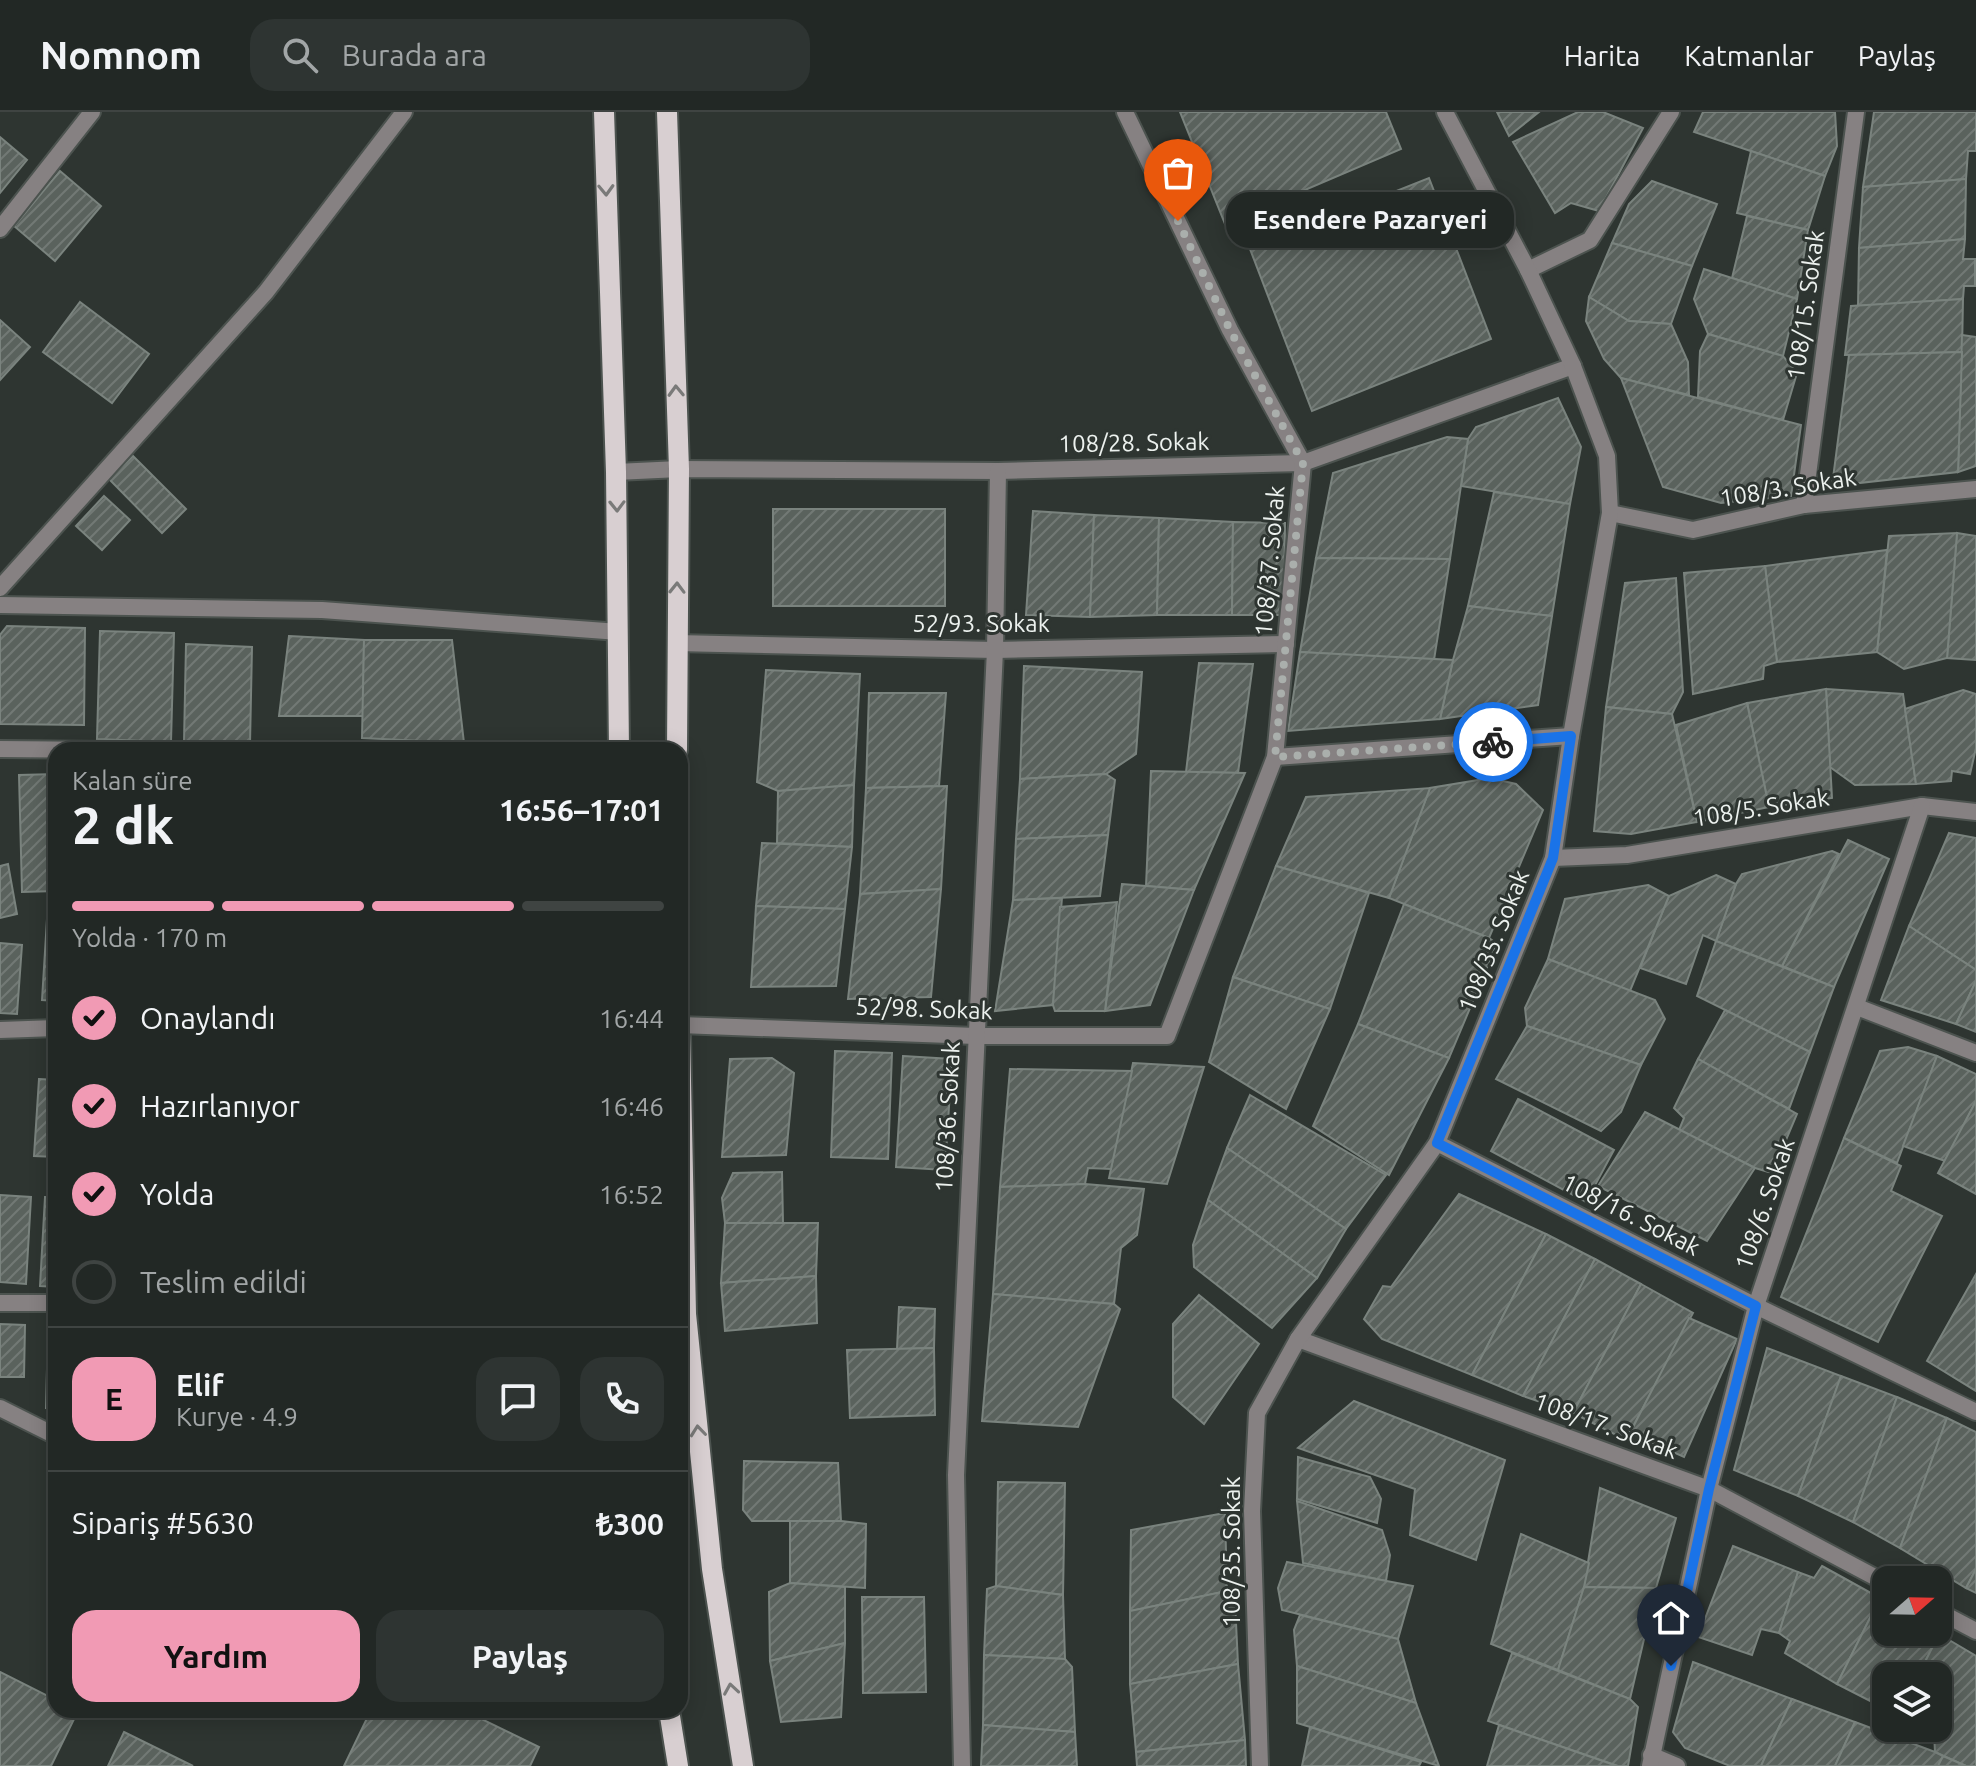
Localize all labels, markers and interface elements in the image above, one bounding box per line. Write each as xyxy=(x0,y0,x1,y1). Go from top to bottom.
search box xyxy=(250,19,810,91)
icon: search xyxy=(278,33,322,77)
text: Nomnom xyxy=(40,34,202,76)
text: Burada ara xyxy=(342,38,487,72)
text: Harita xyxy=(1564,40,1640,71)
text: Katmanlar xyxy=(1684,40,1814,71)
text: Paylaş xyxy=(1858,40,1936,71)
pin xyxy=(1144,139,1212,221)
icon: bag xyxy=(1156,151,1200,195)
one-way arrow xyxy=(598,184,615,197)
callout: Esendere Pazaryeri xyxy=(1226,193,1514,249)
text: Esendere Pazaryeri xyxy=(1253,205,1487,234)
street label: 108/15. Sokak xyxy=(1782,228,1829,382)
one-way arrow xyxy=(668,384,685,397)
street label: 108/28. Sokak xyxy=(1058,428,1210,457)
street label: 108/3. Sokak xyxy=(1718,463,1858,512)
street label: 108/37. Sokak xyxy=(1249,485,1290,637)
one-way arrow xyxy=(608,500,626,513)
one-way arrow xyxy=(668,581,686,594)
street label: 52/93. Sokak xyxy=(912,610,1050,637)
courier xyxy=(1453,702,1533,782)
icon: bike xyxy=(1471,720,1515,764)
text: Kalan süre xyxy=(72,766,193,795)
street label: 108/5. Sokak xyxy=(1691,783,1831,832)
text: 16:56–17:01 xyxy=(499,793,664,827)
text: 2 dk xyxy=(72,796,174,854)
street label: 108/35. Sokak xyxy=(1453,866,1534,1016)
text: Yolda · 170 m xyxy=(72,923,227,952)
street label: 52/98. Sokak xyxy=(855,993,993,1024)
icon: check xyxy=(72,996,116,1040)
text: Onaylandı xyxy=(140,1001,276,1035)
text: 16:44 xyxy=(599,1004,664,1033)
street label: 108/36. Sokak xyxy=(930,1041,965,1193)
icon: check xyxy=(72,1084,116,1128)
text: Hazırlanıyor xyxy=(140,1089,300,1123)
text: 16:46 xyxy=(599,1092,664,1121)
street label: 108/6. Sokak xyxy=(1729,1134,1800,1273)
street label: 108/16. Sokak xyxy=(1558,1168,1705,1261)
icon: check xyxy=(72,1172,116,1216)
text: Yolda xyxy=(140,1177,214,1211)
text: 16:52 xyxy=(599,1180,664,1209)
text: Teslim edildi xyxy=(140,1265,307,1299)
button: chat xyxy=(476,1357,560,1441)
button: phone xyxy=(580,1357,664,1441)
text: Elif xyxy=(176,1368,224,1402)
text: E xyxy=(105,1382,123,1416)
street label: 108/17. Sokak xyxy=(1531,1387,1682,1464)
text: Kurye · 4.9 xyxy=(176,1402,298,1431)
one-way arrow xyxy=(689,1424,706,1437)
street label: 108/35. Sokak xyxy=(1218,1476,1245,1628)
text: Sipariş #5630 xyxy=(72,1506,254,1540)
text: ₺300 xyxy=(596,1507,664,1541)
north arrow xyxy=(1872,1566,1952,1646)
map controls xyxy=(1872,1566,1952,1742)
pin xyxy=(1637,1584,1705,1666)
icon: home xyxy=(1649,1596,1693,1640)
button: Yardım xyxy=(72,1610,360,1702)
button: Paylaş xyxy=(376,1610,664,1702)
button: layers xyxy=(1872,1662,1952,1742)
one-way arrow xyxy=(723,1682,740,1696)

